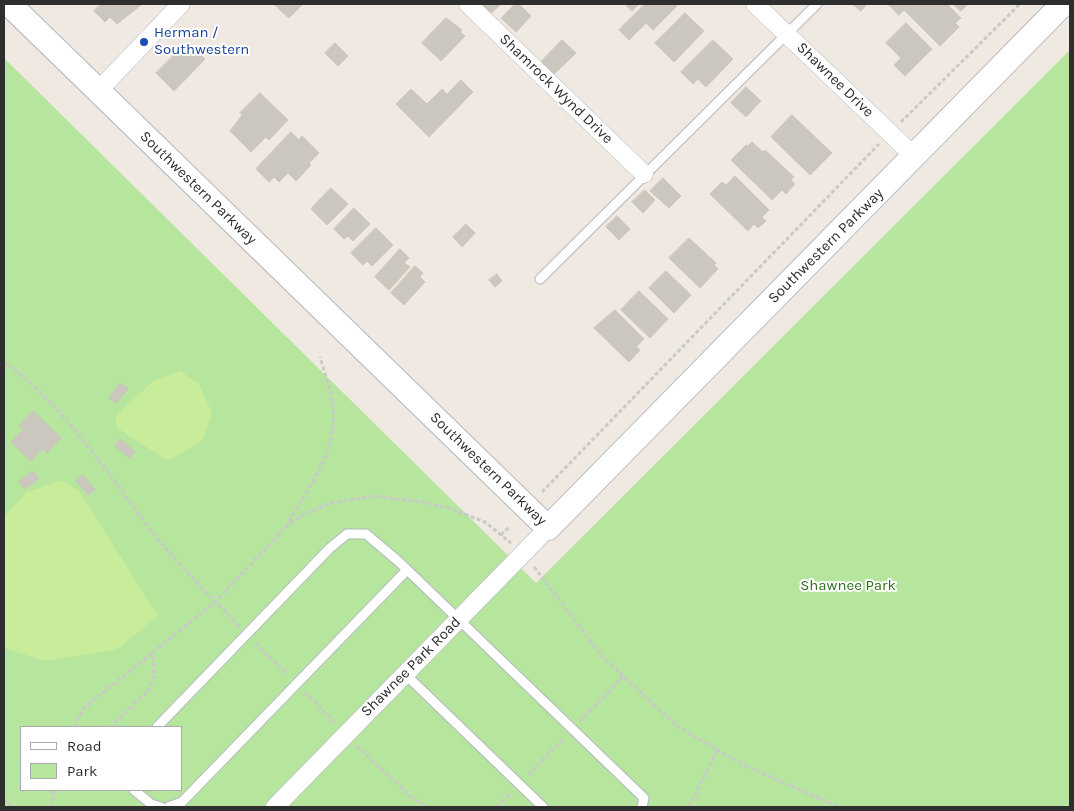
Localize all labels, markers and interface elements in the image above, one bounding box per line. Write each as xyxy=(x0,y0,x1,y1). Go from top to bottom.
place label: Herman / Southwestern xyxy=(154,24,249,59)
street label: Shamrock Wynd Drive xyxy=(496,30,616,148)
marker: Herman / Southwestern xyxy=(138,36,150,48)
street label: Shawnee Drive xyxy=(793,39,877,121)
street label: Southwestern Parkway xyxy=(136,128,260,248)
street label: Southwestern Parkway xyxy=(765,185,887,307)
street label: Southwestern Parkway xyxy=(426,409,550,529)
park label: Shawnee Park xyxy=(800,577,896,595)
street label: Shawnee Park Road xyxy=(357,613,465,721)
legend xyxy=(20,726,182,791)
text: Road xyxy=(67,737,102,755)
text: Park xyxy=(67,762,97,780)

